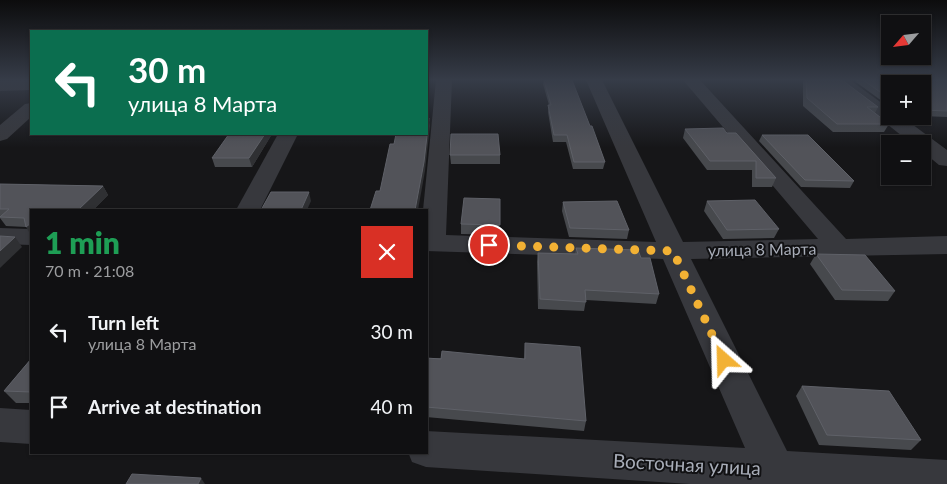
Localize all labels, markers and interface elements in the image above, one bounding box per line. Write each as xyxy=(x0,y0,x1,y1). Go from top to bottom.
north arrow xyxy=(881,15,931,65)
map controls xyxy=(881,15,931,185)
text: 30 m xyxy=(128,48,206,90)
icon: left xyxy=(45,50,110,115)
button: + xyxy=(881,75,931,125)
text: улица 8 Марта xyxy=(128,90,277,117)
button: − xyxy=(881,135,931,185)
text: 1 min xyxy=(45,224,120,260)
pin xyxy=(468,224,510,266)
button: close xyxy=(361,226,413,278)
icon: arrive xyxy=(475,231,503,259)
street label: улица 8 Марта xyxy=(708,239,816,259)
text: 70 m · 21:08 xyxy=(45,261,134,280)
text: Turn left xyxy=(88,311,159,334)
icon: left xyxy=(45,318,73,346)
text: 30 m xyxy=(370,320,413,343)
position arrow xyxy=(697,333,749,385)
text: улица 8 Марта xyxy=(88,334,196,353)
icon: arrive xyxy=(45,393,73,421)
text: Arrive at destination xyxy=(88,395,261,418)
text: 40 m xyxy=(370,395,413,418)
street label: Восточная улица xyxy=(612,449,762,479)

